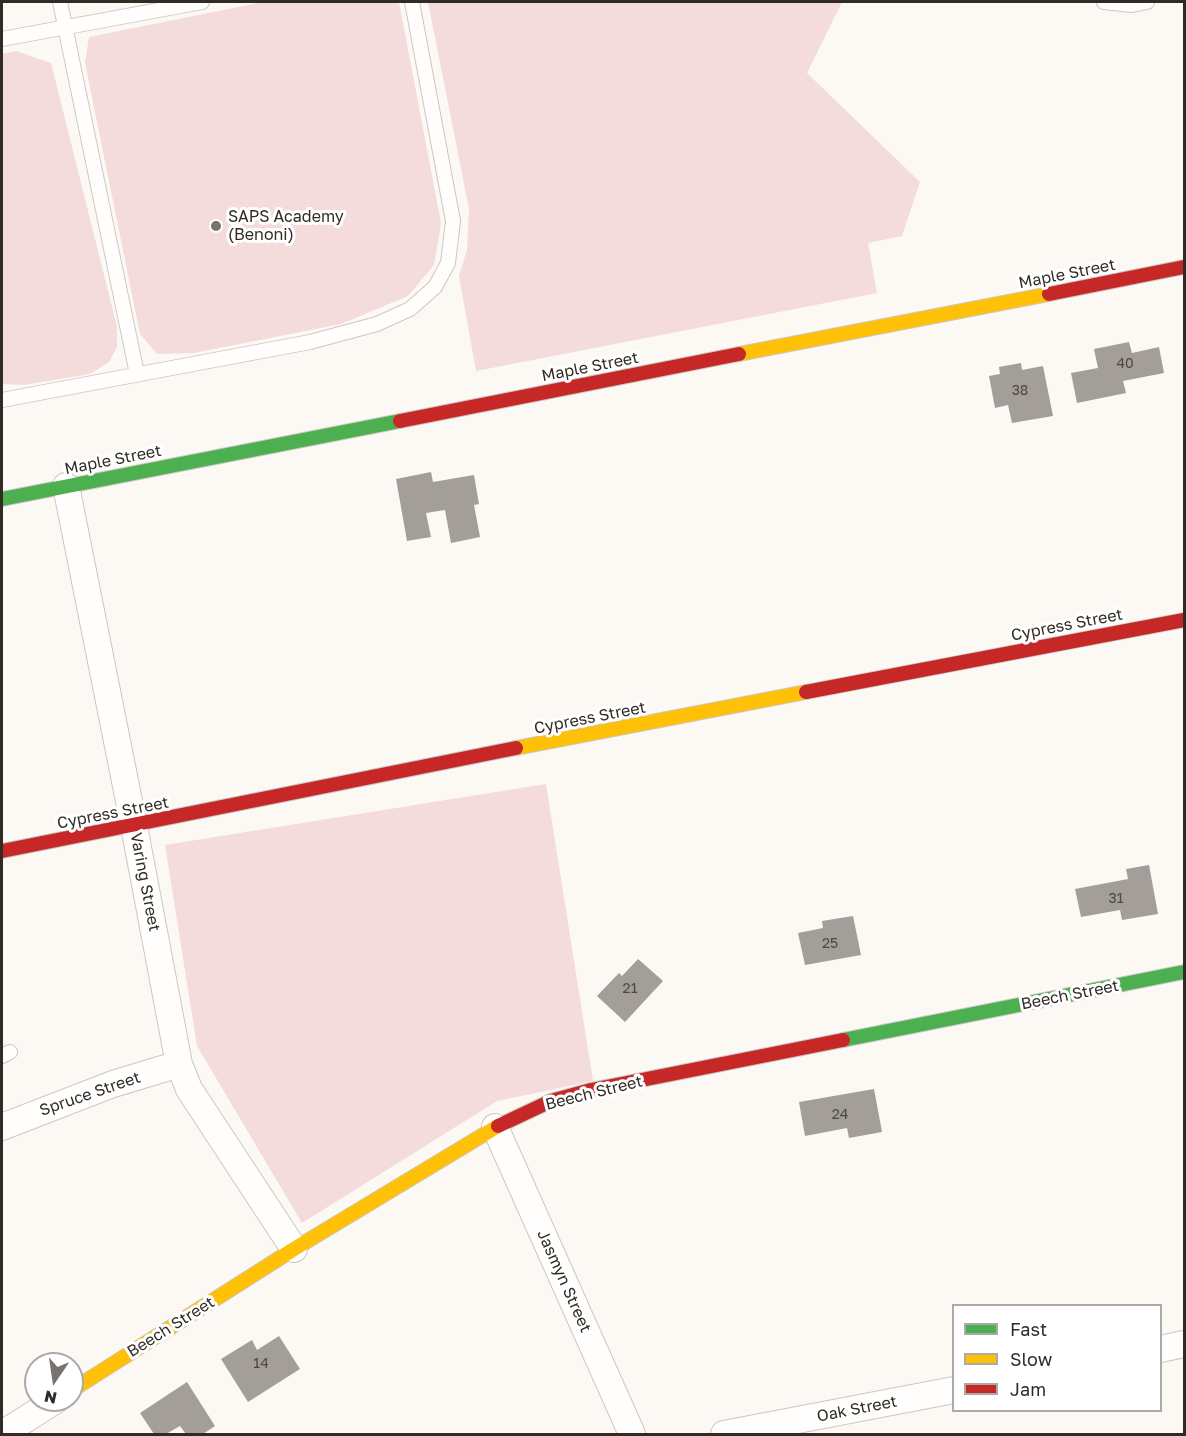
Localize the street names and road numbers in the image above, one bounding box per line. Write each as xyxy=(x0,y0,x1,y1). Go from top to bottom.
street label: Maple Street xyxy=(1017,255,1117,293)
street label: Maple Street xyxy=(540,348,640,386)
street label: Maple Street xyxy=(63,441,163,479)
street label: Cypress Street xyxy=(1010,605,1124,645)
street label: Cypress Street xyxy=(533,698,647,738)
street label: Cypress Street xyxy=(56,793,170,833)
street label: Varing Street xyxy=(126,831,164,933)
street label: Beech Street xyxy=(1019,976,1121,1014)
street label: Spruce Street xyxy=(37,1068,143,1120)
street label: Beech Street xyxy=(544,1072,644,1114)
street label: Jasmyn Street xyxy=(533,1227,595,1335)
street label: Beech Street xyxy=(124,1293,218,1361)
street label: Oak Street xyxy=(815,1392,899,1426)

